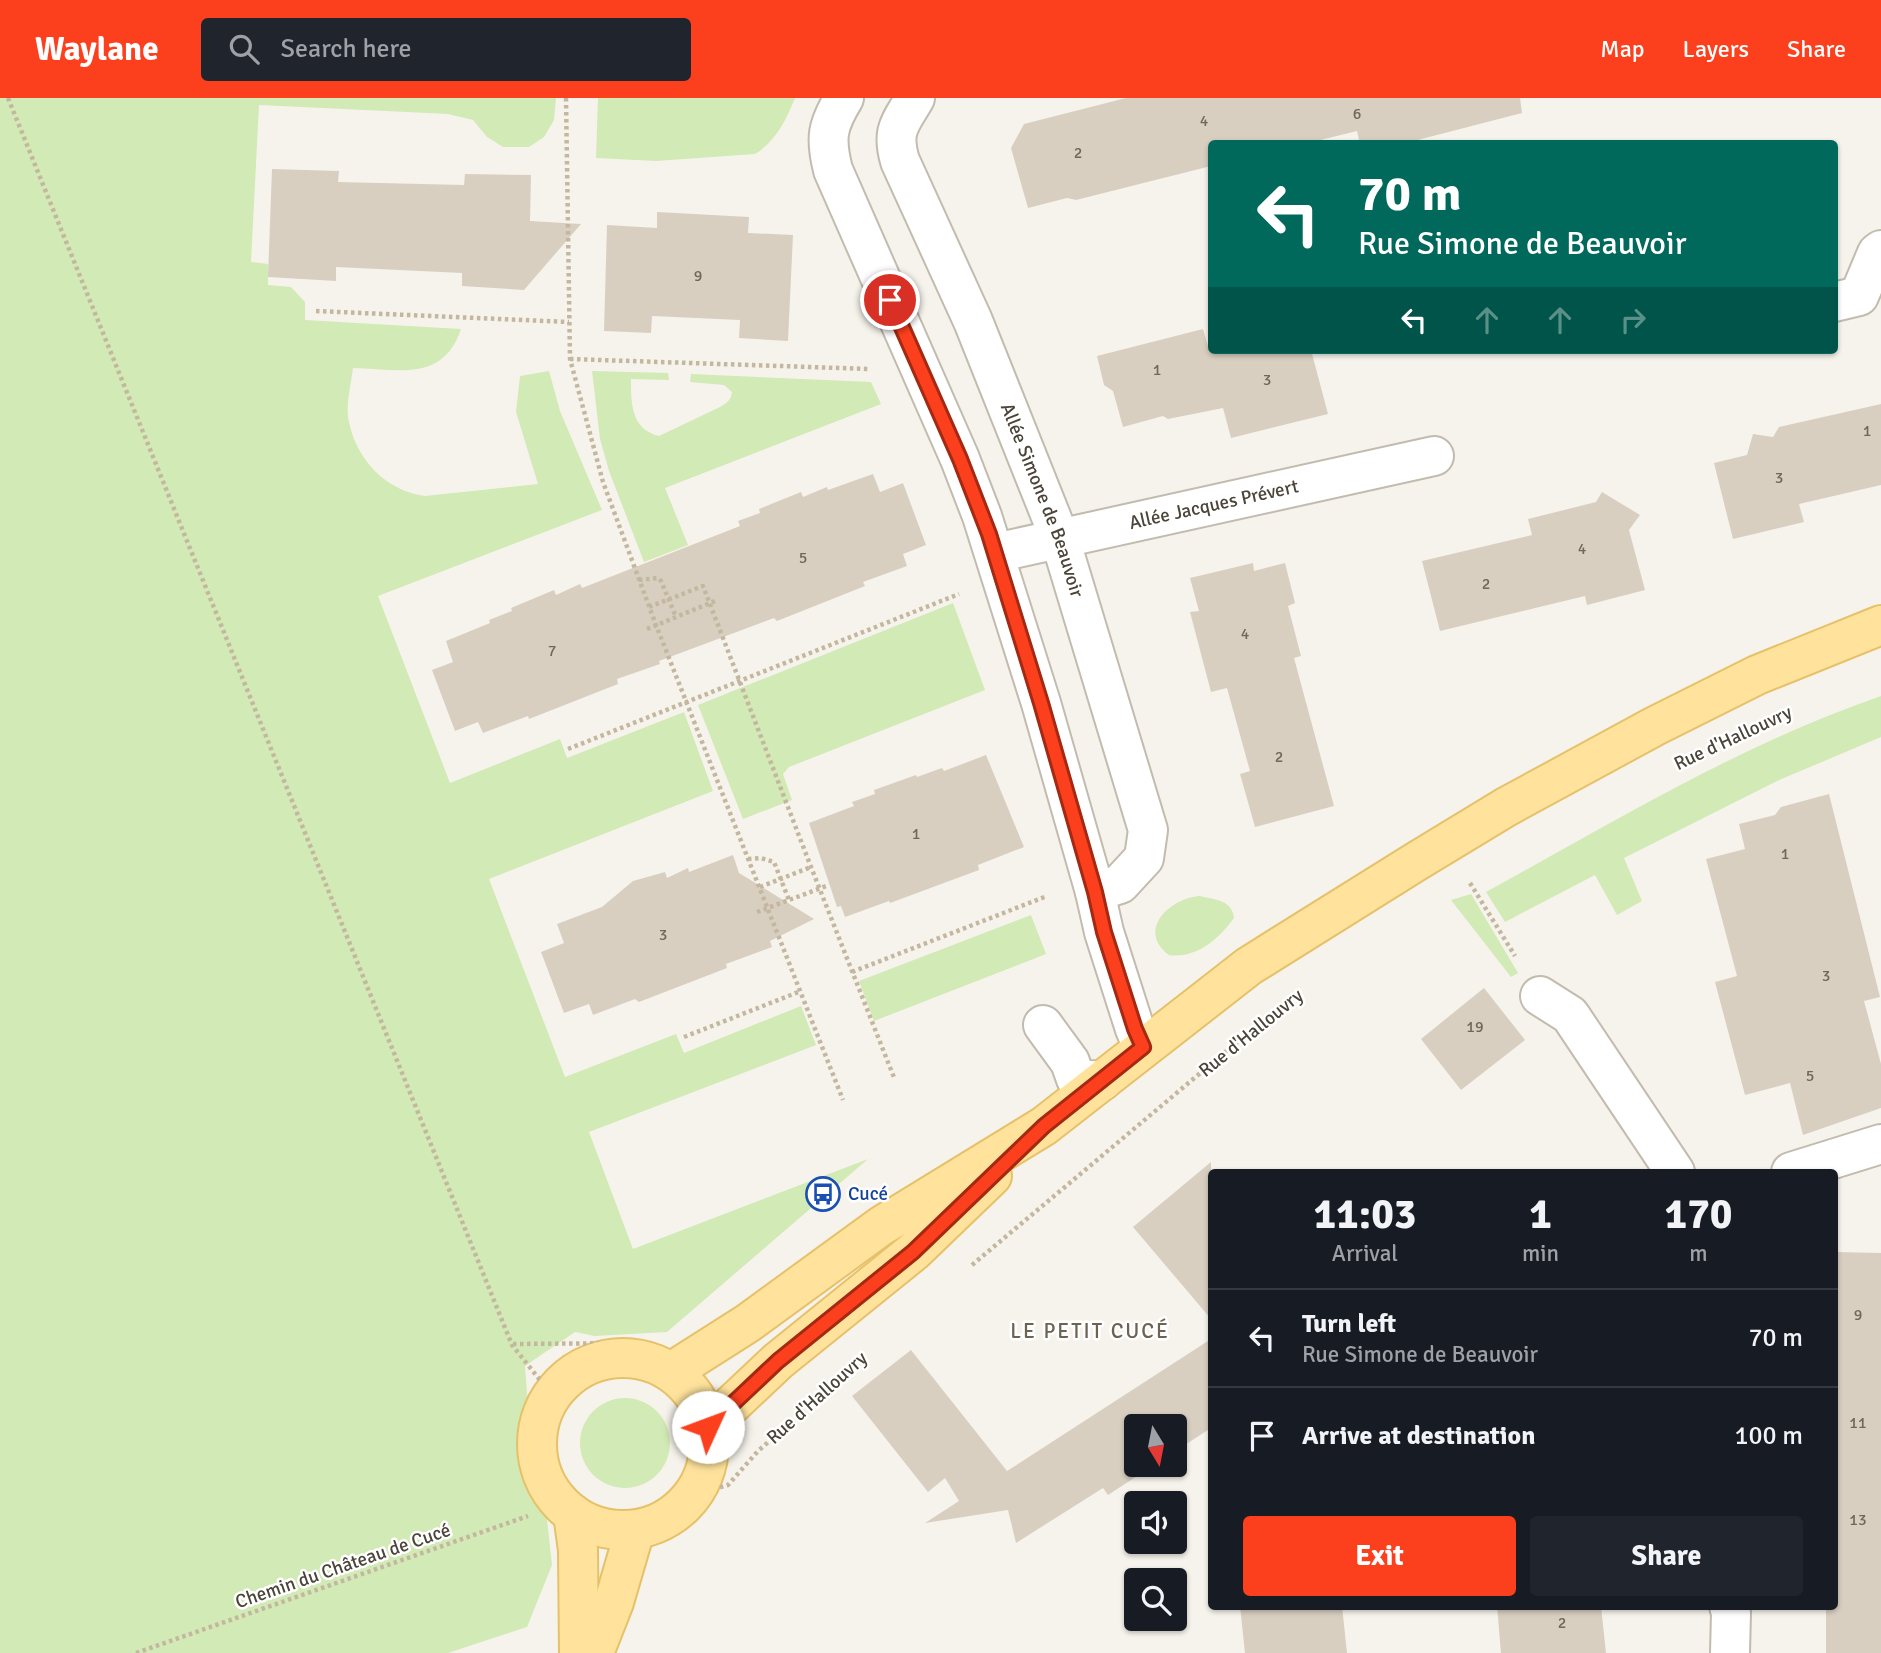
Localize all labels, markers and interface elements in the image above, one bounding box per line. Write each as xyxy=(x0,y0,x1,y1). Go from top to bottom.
search box xyxy=(201,18,691,81)
text: Waylane xyxy=(35,29,159,70)
icon: search xyxy=(225,30,263,68)
text: Search here xyxy=(281,33,412,65)
text: Map xyxy=(1600,34,1645,64)
text: Layers xyxy=(1683,34,1749,64)
text: Share xyxy=(1787,34,1846,64)
house number: 6 xyxy=(1353,104,1361,124)
house number: 4 xyxy=(1200,111,1209,131)
house number: 2 xyxy=(1074,143,1082,163)
text: 70 m xyxy=(1358,164,1461,224)
icon: left xyxy=(1243,168,1334,259)
text: Rue Simone de Beauvoir xyxy=(1358,224,1686,263)
house number: 9 xyxy=(694,266,702,286)
pin xyxy=(860,270,920,330)
icon: arrive xyxy=(871,281,909,319)
icon: left xyxy=(1395,301,1433,339)
icon: ahead xyxy=(1468,301,1506,339)
icon: ahead xyxy=(1541,301,1579,339)
icon: right xyxy=(1614,301,1652,339)
house number: 1 xyxy=(1153,360,1161,380)
house number: 3 xyxy=(1263,370,1271,390)
street label: Allée Simone de Beauvoir xyxy=(995,400,1089,600)
house number: 1 xyxy=(1863,421,1871,441)
house number: 3 xyxy=(1775,468,1783,488)
street label: Allée Jacques Prévert xyxy=(1127,474,1301,535)
house number: 4 xyxy=(1578,539,1587,559)
house number: 5 xyxy=(799,548,807,568)
house number: 2 xyxy=(1482,574,1490,594)
house number: 4 xyxy=(1241,624,1250,644)
house number: 7 xyxy=(548,641,556,661)
street label: Rue d'Hallouvry xyxy=(1670,700,1796,776)
house number: 2 xyxy=(1275,747,1283,767)
house number: 1 xyxy=(912,824,920,844)
house number: 1 xyxy=(1781,844,1789,864)
house number: 3 xyxy=(659,925,667,945)
house number: 3 xyxy=(1822,966,1830,986)
street label: Rue d'Hallouvry xyxy=(1194,983,1308,1082)
house number: 19 xyxy=(1466,1017,1484,1037)
house number: 5 xyxy=(1806,1066,1814,1086)
bus stop icon: Cucé xyxy=(804,1175,842,1213)
place label: Cucé xyxy=(848,1182,888,1206)
text: 11:03 xyxy=(1313,1189,1417,1240)
text: 1 xyxy=(1529,1189,1552,1240)
text: 170 xyxy=(1664,1189,1733,1240)
text: Arrival xyxy=(1332,1239,1398,1268)
text: min xyxy=(1522,1239,1559,1268)
text: m xyxy=(1689,1239,1708,1268)
house number: 9 xyxy=(1854,1305,1862,1325)
text: Turn left xyxy=(1302,1308,1396,1340)
district label: LE PETIT CUCÉ xyxy=(1010,1318,1170,1344)
icon: left xyxy=(1243,1319,1281,1357)
text: 70 m xyxy=(1748,1322,1803,1354)
text: Rue Simone de Beauvoir xyxy=(1302,1340,1538,1369)
street label: Rue d'Hallouvry xyxy=(762,1346,872,1450)
position arrow xyxy=(671,1390,745,1464)
house number: 11 xyxy=(1849,1413,1867,1433)
north arrow xyxy=(1124,1414,1186,1477)
map controls xyxy=(1124,1414,1187,1631)
icon: arrive xyxy=(1243,1417,1281,1455)
text: Arrive at destination xyxy=(1302,1420,1535,1452)
text: 100 m xyxy=(1734,1420,1803,1452)
button: sound xyxy=(1124,1491,1187,1554)
house number: 13 xyxy=(1849,1510,1867,1530)
button: Exit xyxy=(1243,1516,1516,1596)
button: Share xyxy=(1530,1516,1803,1596)
street label: Chemin du Château de Cucé xyxy=(232,1518,454,1614)
button: search xyxy=(1124,1568,1187,1631)
house number: 2 xyxy=(1558,1613,1566,1633)

